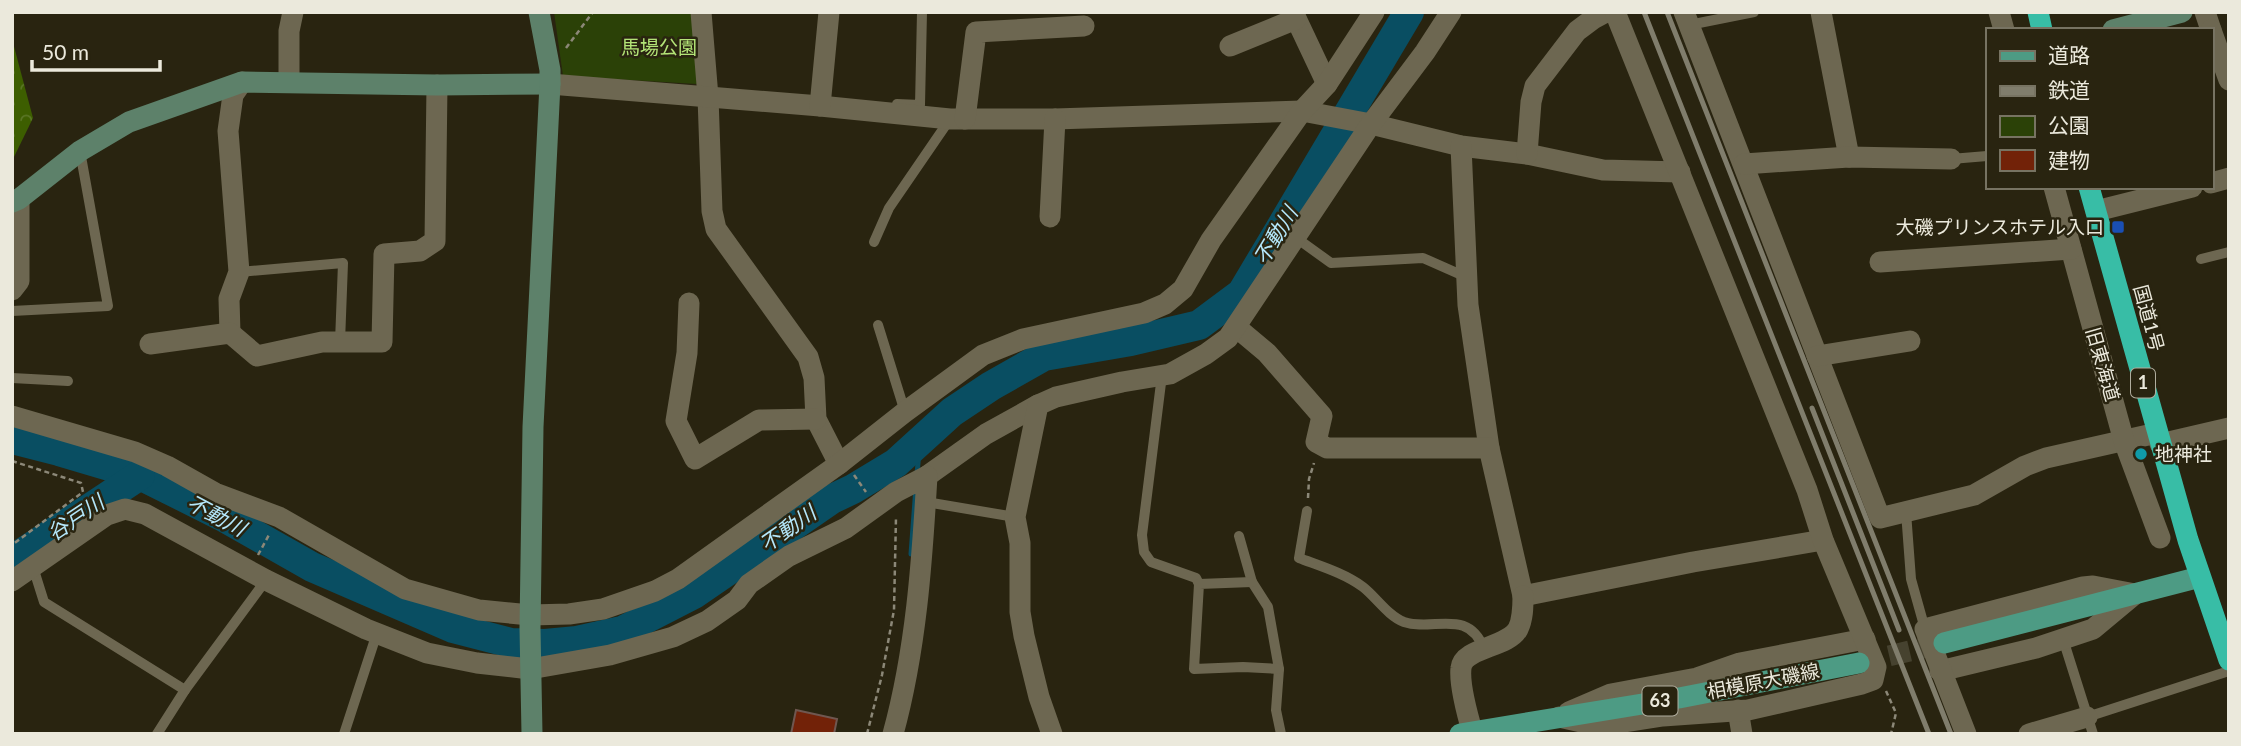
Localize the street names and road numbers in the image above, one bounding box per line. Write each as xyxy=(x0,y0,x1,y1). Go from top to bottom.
street label: 国道1号 xyxy=(2130,282,2169,354)
street label: 旧東海道 xyxy=(2082,324,2125,404)
road number: 1 xyxy=(2131,368,2155,398)
street label: 相模原大磯線 xyxy=(1705,658,1821,703)
road number: 63 xyxy=(1642,686,1678,716)

